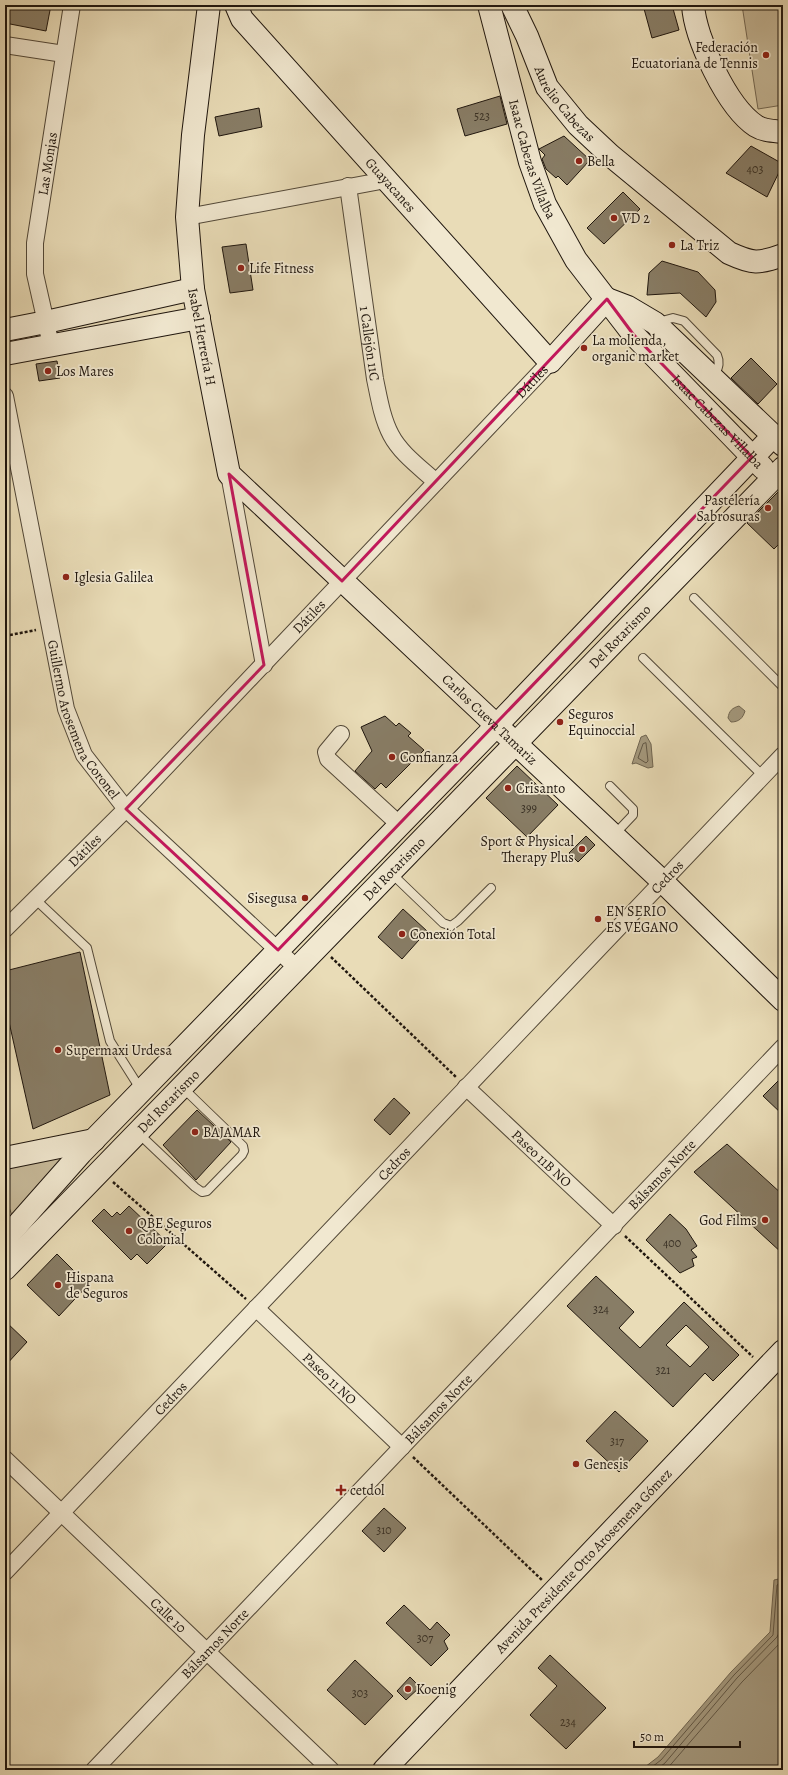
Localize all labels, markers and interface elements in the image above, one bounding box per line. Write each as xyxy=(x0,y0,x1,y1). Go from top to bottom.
place label: Federación Ecuatoriana de Tennis xyxy=(631,38,758,73)
marker: Federación Ecuatoriana de Tennis xyxy=(761,50,771,60)
street label: Aurelio Cabezas xyxy=(530,62,599,146)
street label: Isaac Cabezas Villalba xyxy=(504,97,561,223)
house number: 523 xyxy=(474,108,490,124)
street label: Las Monjas xyxy=(33,131,62,197)
place label: Bella xyxy=(587,152,615,171)
street label: Guayacanes xyxy=(361,153,420,216)
marker: Bella xyxy=(574,156,584,166)
house number: 403 xyxy=(747,161,763,177)
place label: VD 2 xyxy=(621,209,650,228)
marker: VD 2 xyxy=(609,213,619,223)
place label: La Triz xyxy=(680,236,719,255)
marker: La Triz xyxy=(667,240,677,250)
place label: Life Fitness xyxy=(249,259,314,278)
marker: Life Fitness xyxy=(236,263,246,273)
street label: Isabel Herrería H xyxy=(183,286,221,387)
street label: 1 Callejón 11C xyxy=(355,305,385,382)
place label: La molienda, organic market xyxy=(592,331,680,366)
marker: La molienda, organic market xyxy=(579,343,589,353)
street label: Dátiles xyxy=(511,360,553,402)
place label: Los Mares xyxy=(56,362,114,381)
marker: Los Mares xyxy=(43,366,53,376)
street label: Isaac Cabezas Villalba xyxy=(668,370,768,473)
place label: Pastelería Sabrosuras xyxy=(696,491,760,526)
marker: Pastelería Sabrosuras xyxy=(763,503,773,513)
place label: Iglesia Galilea xyxy=(74,568,154,587)
marker: Iglesia Galilea xyxy=(61,572,71,582)
street label: Dátiles xyxy=(288,595,330,637)
street label: Del Rotarismo xyxy=(584,600,655,672)
street label: Guillermo Arosemena Coronel xyxy=(43,638,124,803)
street label: Carlos Cueva Tamariz xyxy=(438,670,542,769)
place label: Seguros Equinoccial xyxy=(568,705,635,740)
marker: Seguros Equinoccial xyxy=(555,717,565,727)
place label: Confianza xyxy=(400,748,459,767)
marker: Confianza xyxy=(387,752,397,762)
place label: Crisanto xyxy=(516,779,565,798)
marker: Crisanto xyxy=(503,783,513,793)
house number: 399 xyxy=(521,800,537,816)
street label: Dátiles xyxy=(64,829,106,871)
place label: Sport & Physical Therapy Plus xyxy=(480,832,575,867)
street label: Del Rotarismo xyxy=(358,833,429,905)
marker: Sport & Physical Therapy Plus xyxy=(577,844,587,854)
street label: Cedros xyxy=(646,856,688,898)
place label: Sisegusa xyxy=(247,889,297,908)
marker: Sisegusa xyxy=(300,893,310,903)
place label: EN SERIO ES VEGANO xyxy=(606,902,679,937)
marker: EN SERIO ES VEGANO xyxy=(593,914,603,924)
place label: Conexión Total xyxy=(410,925,496,944)
marker: Conexión Total xyxy=(397,929,407,939)
place label: Supermaxi Urdesa xyxy=(66,1041,172,1060)
marker: Supermaxi Urdesa xyxy=(53,1045,63,1055)
street label: Del Rotarismo xyxy=(133,1065,204,1137)
place label: BAJAMAR xyxy=(203,1123,261,1142)
street label: Paseo 11B NO xyxy=(508,1125,576,1191)
marker: BAJAMAR xyxy=(190,1127,200,1137)
street label: Bálsamos Norte xyxy=(624,1135,700,1214)
street label: Cedros xyxy=(373,1142,415,1185)
place label: God Films xyxy=(699,1211,757,1230)
place label: QBE Seguros Colonial xyxy=(137,1214,212,1249)
marker: God Films xyxy=(760,1215,770,1225)
marker: QBE Seguros Colonial xyxy=(124,1226,134,1236)
house number: 400 xyxy=(663,1235,681,1251)
place label: Hispana de Seguros xyxy=(66,1268,128,1303)
marker: Hispana de Seguros xyxy=(53,1280,63,1290)
house number: 324 xyxy=(593,1301,610,1317)
street label: Paseo 11 NO xyxy=(299,1348,361,1409)
house number: 321 xyxy=(656,1362,670,1378)
street label: Bálsamos Norte xyxy=(400,1369,476,1448)
street label: Cedros xyxy=(150,1377,191,1419)
house number: 317 xyxy=(610,1433,625,1449)
place label: Genesis xyxy=(584,1455,628,1474)
marker: Genesis xyxy=(571,1459,581,1469)
street label: Avenida Presidente Otto Arosemena Gómez xyxy=(490,1464,676,1658)
place label: cetdol xyxy=(350,1481,385,1500)
marker: cetdol xyxy=(335,1484,347,1496)
house number: 310 xyxy=(376,1522,392,1538)
street label: Calle 10 xyxy=(146,1593,191,1637)
street label: Bálsamos Norte xyxy=(177,1604,253,1683)
house number: 307 xyxy=(417,1630,434,1646)
place label: Koenig xyxy=(416,1680,456,1699)
marker: Koenig xyxy=(403,1684,413,1694)
house number: 303 xyxy=(352,1685,368,1701)
house number: 234 xyxy=(560,1714,577,1730)
scale bar xyxy=(634,1723,740,1749)
text: 50 m xyxy=(640,1729,664,1745)

